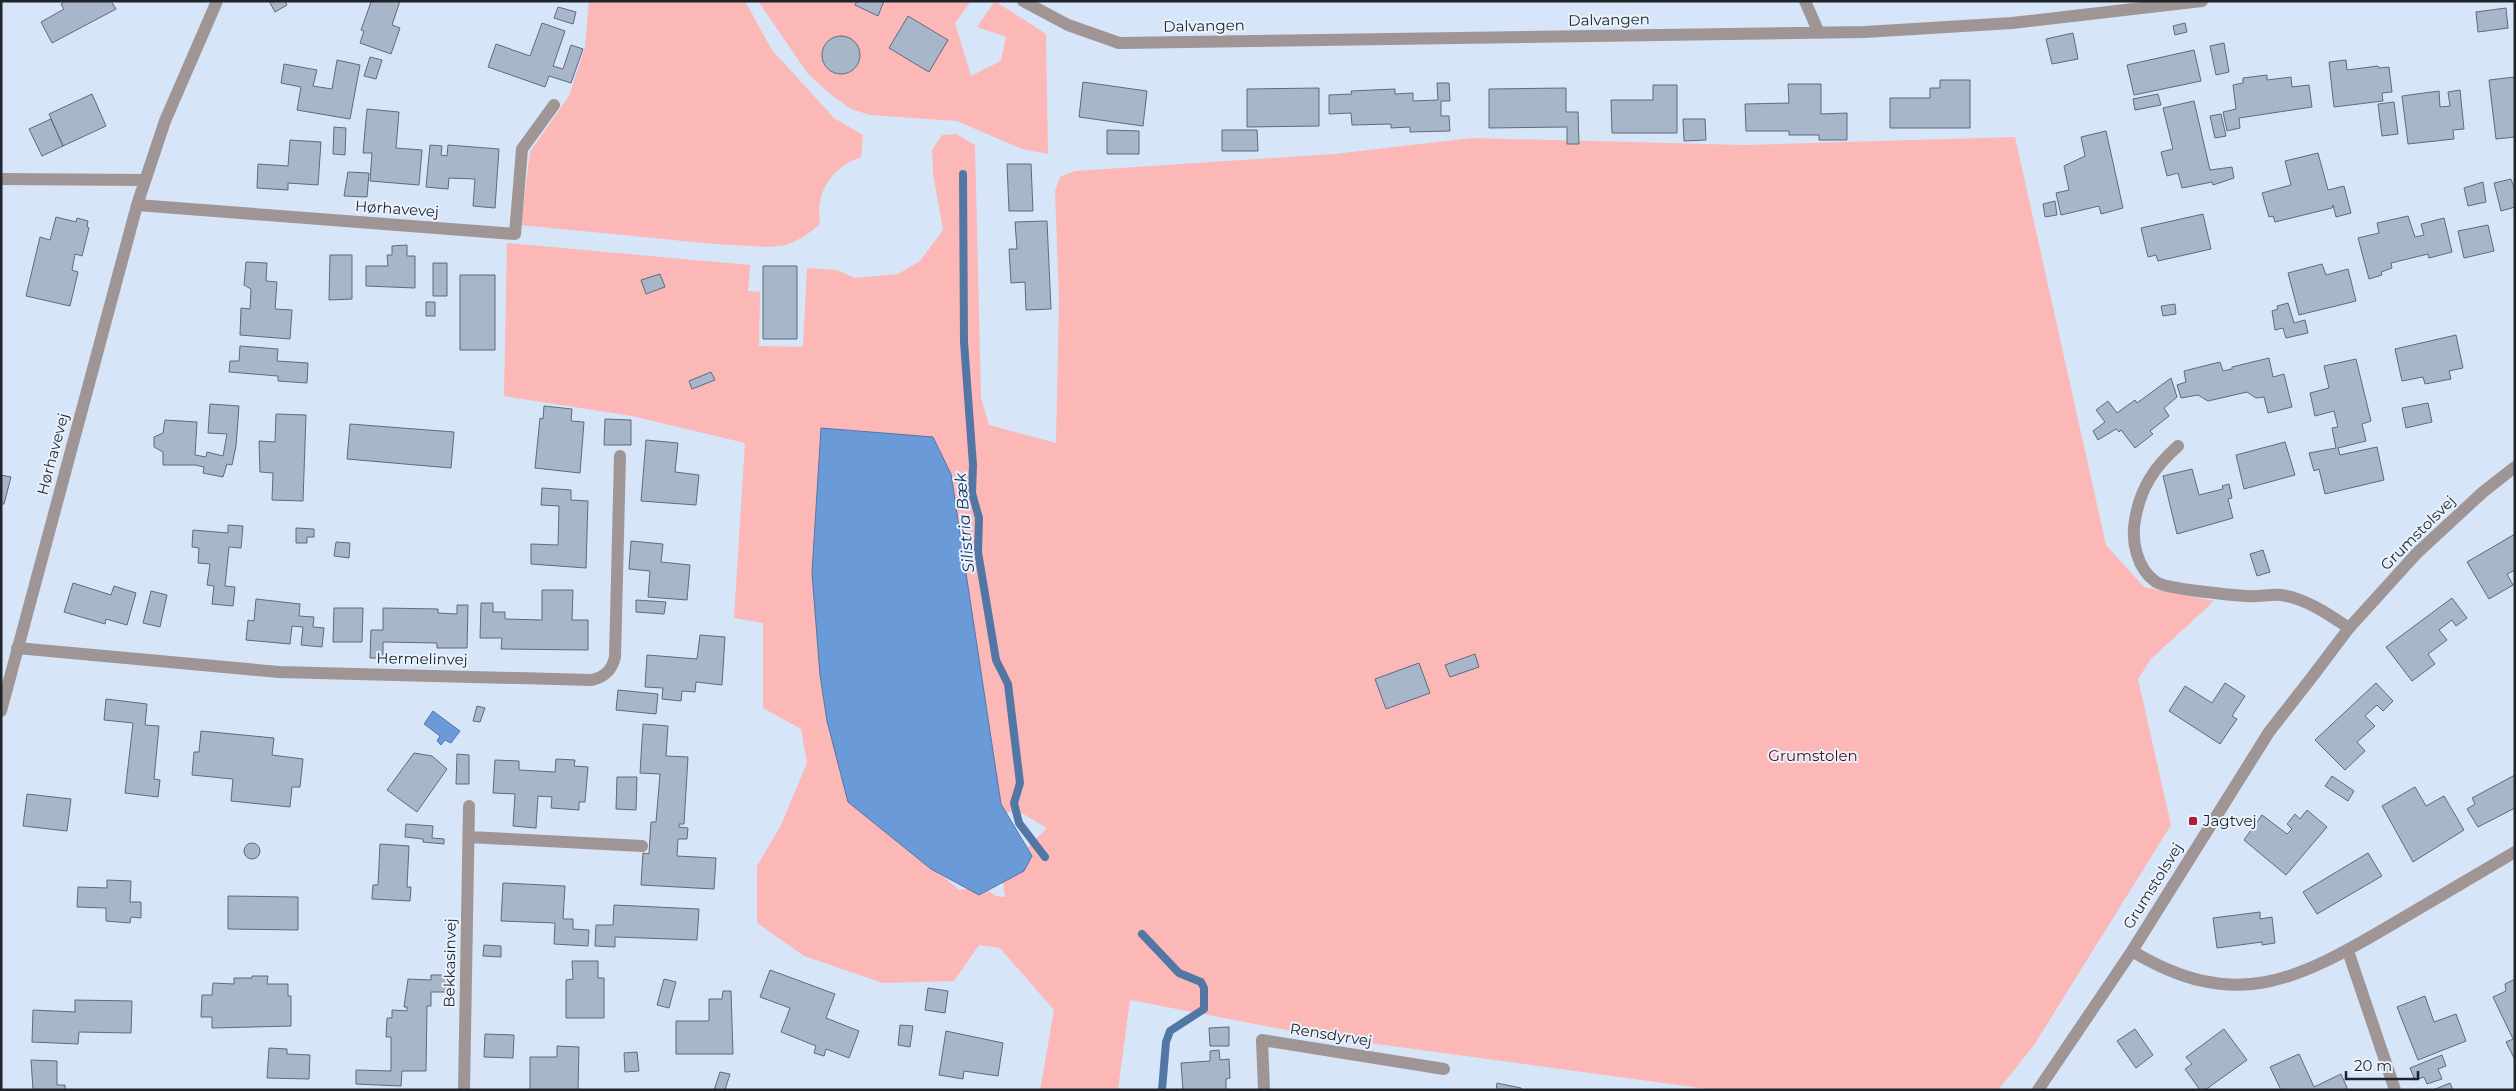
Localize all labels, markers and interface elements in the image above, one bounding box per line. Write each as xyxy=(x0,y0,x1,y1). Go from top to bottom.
street label: Dalvangen xyxy=(1568,9,1650,30)
street label: Dalvangen xyxy=(1163,15,1245,36)
street label: Hørhavevej xyxy=(354,196,440,221)
street label: Hørhavevej xyxy=(32,411,73,497)
water label: Silistria Bæk xyxy=(951,471,978,574)
street label: Grumstolsvej xyxy=(2376,491,2459,574)
street label: Hermelinvej xyxy=(376,648,468,669)
park label: Grumstolen xyxy=(1768,746,1858,765)
place label: Jagtvej xyxy=(2202,811,2257,830)
marker: Jagtvej xyxy=(2187,815,2199,827)
street label: Grumstolsvej xyxy=(2118,839,2187,932)
street label: Bekkasinvej xyxy=(439,918,460,1008)
street label: Rensdyrvej xyxy=(1289,1019,1373,1050)
scale bar xyxy=(2346,1048,2418,1080)
text: 20 m xyxy=(2354,1056,2392,1075)

